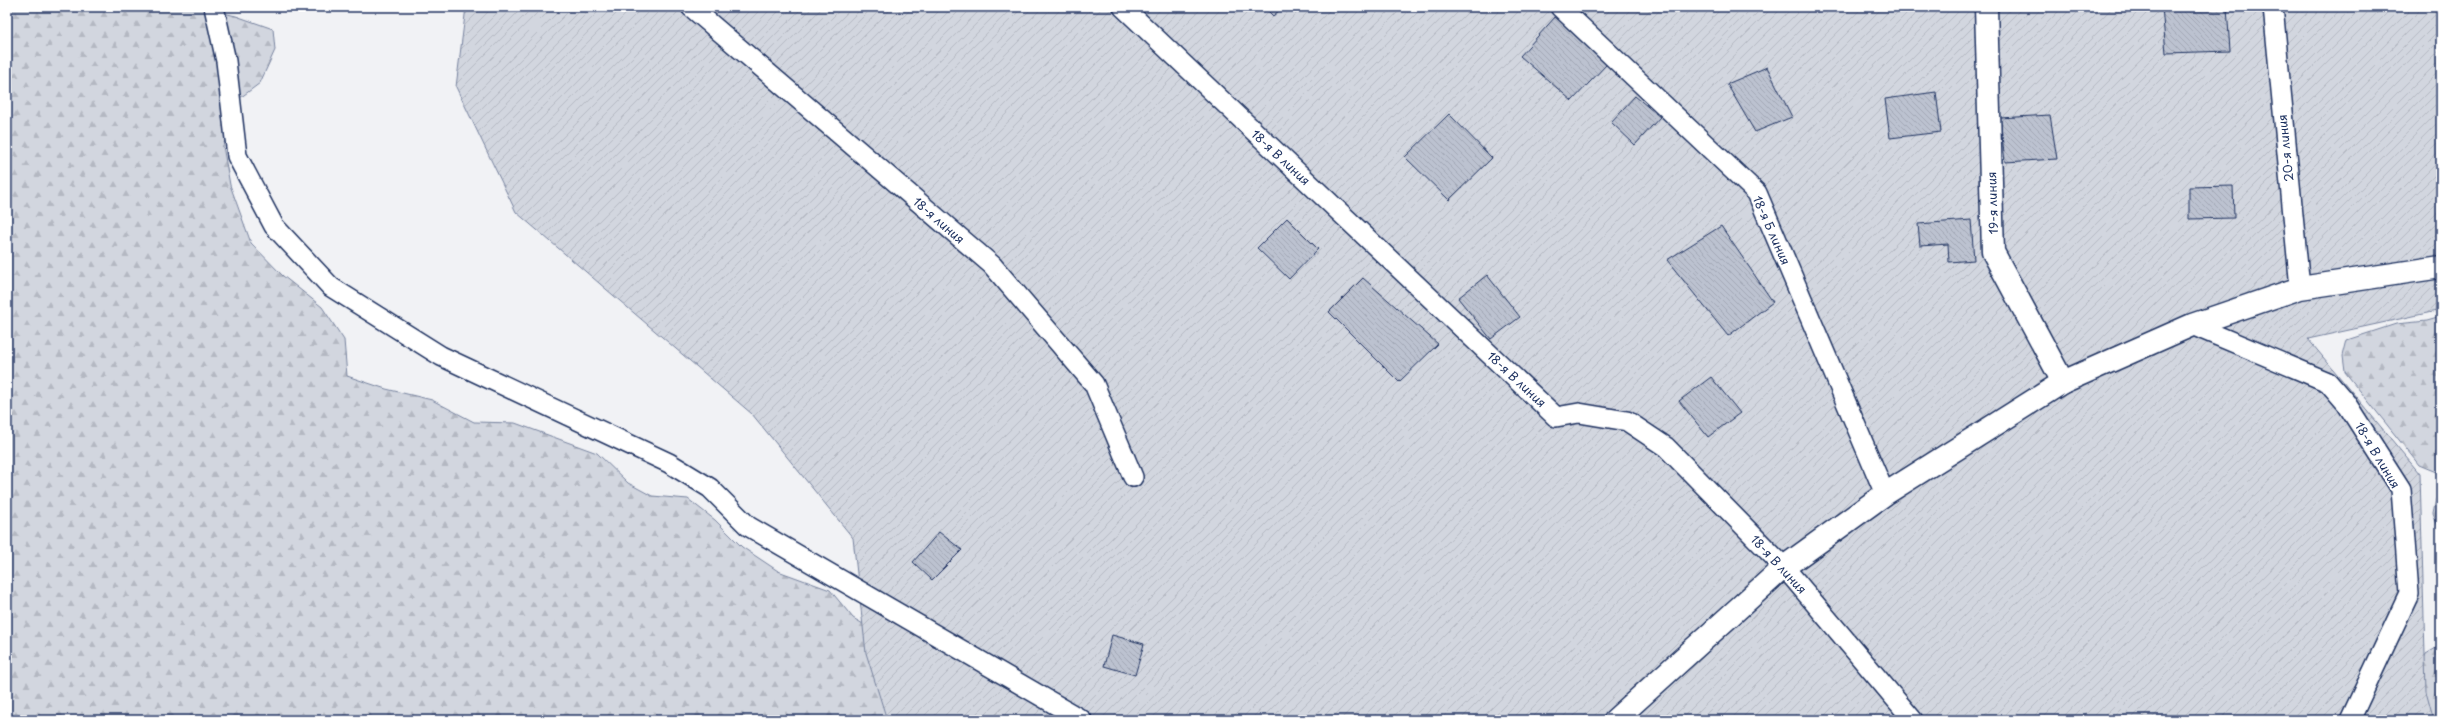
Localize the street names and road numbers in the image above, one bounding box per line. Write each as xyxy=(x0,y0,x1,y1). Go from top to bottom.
street label: 20-я линия xyxy=(2273,114,2297,182)
street label: 18-я В линия xyxy=(1248,125,1314,189)
street label: 19-я линия xyxy=(1982,171,2002,235)
street label: 18-я линия xyxy=(909,192,969,248)
street label: 18-я Б линия xyxy=(1749,193,1795,267)
street label: 18-я В линия xyxy=(1484,347,1550,411)
street label: 18-я В линия xyxy=(2351,418,2405,492)
street label: 18-я В линия xyxy=(1747,531,1811,597)

